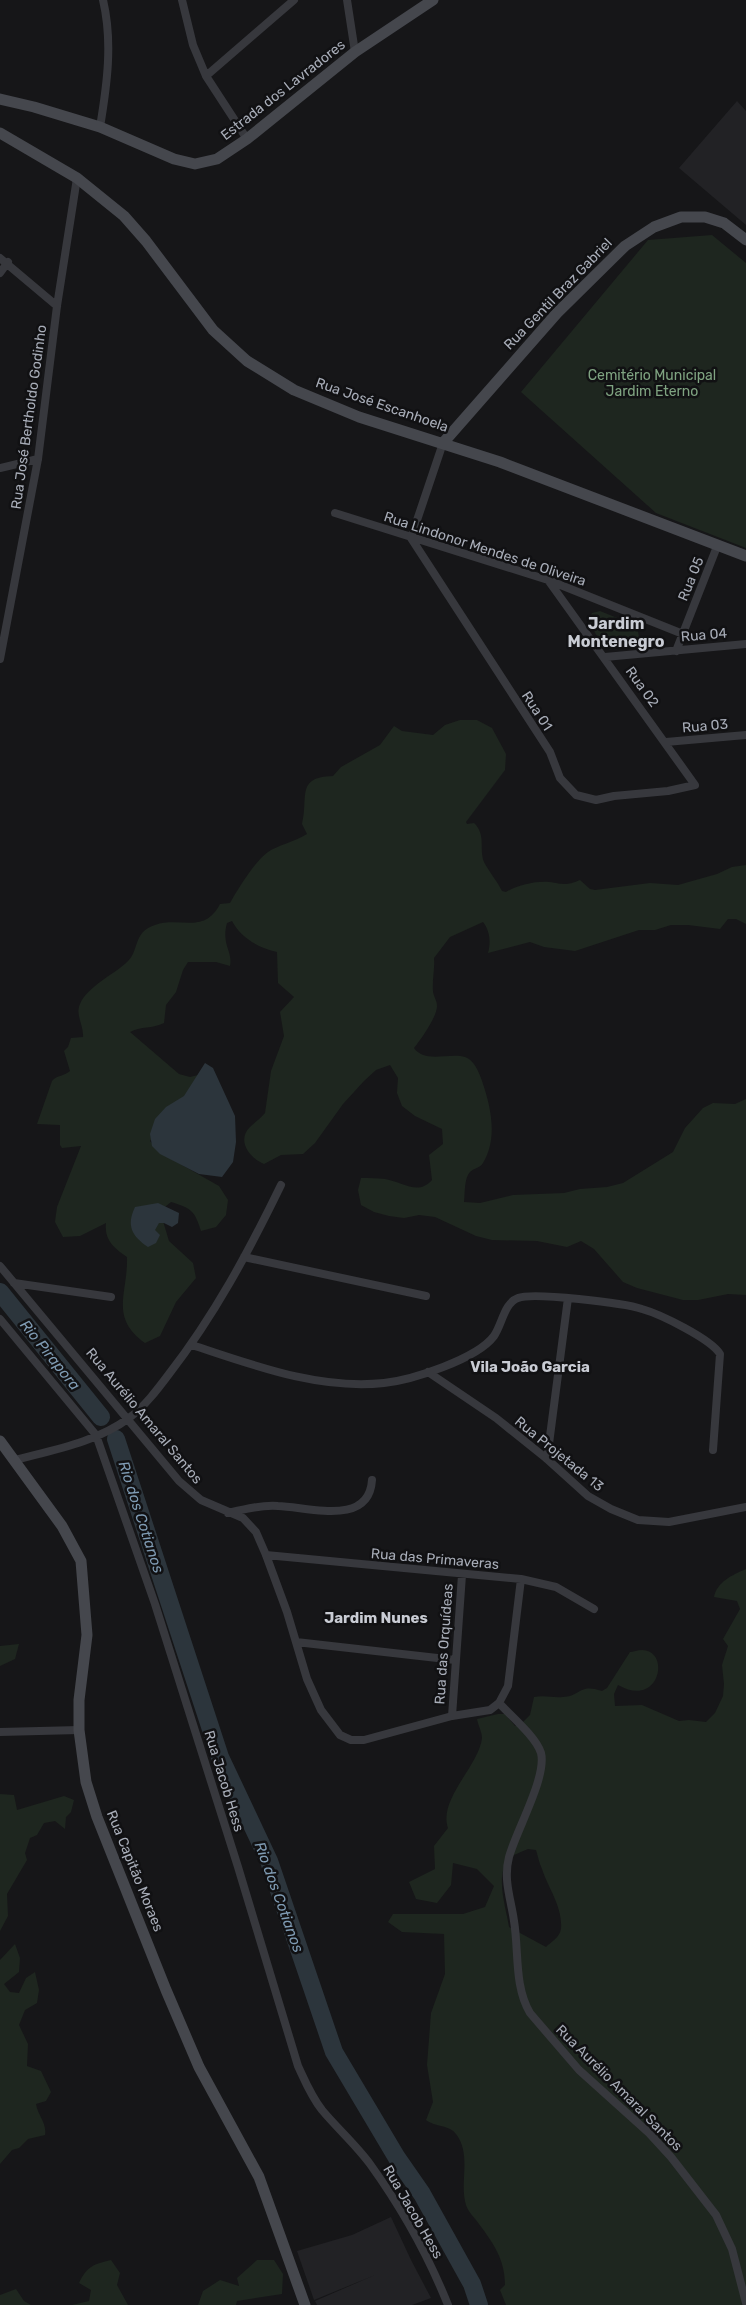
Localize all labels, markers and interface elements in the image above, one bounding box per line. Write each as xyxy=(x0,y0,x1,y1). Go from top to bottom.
street label: Estrada dos Lavradores xyxy=(217,36,349,144)
street label: Rua Gentil Braz Gabriel xyxy=(500,235,616,353)
street label: Rua José Bertholdo Godinho xyxy=(8,324,50,510)
park label: Cemitério Municipal Jardim Eterno xyxy=(588,367,716,400)
street label: Rua José Escanhoela xyxy=(313,374,451,436)
street label: Rua Lindonor Mendes de Oliveira xyxy=(382,508,588,590)
street label: Rua 05 xyxy=(675,555,707,603)
district label: Jardim Montenegro xyxy=(567,614,665,651)
street label: Rua 04 xyxy=(680,624,728,645)
street label: Rua 02 xyxy=(622,663,662,711)
street label: Rua 01 xyxy=(518,688,556,734)
street label: Rua 03 xyxy=(681,716,729,736)
water label: Rio Pirapora xyxy=(16,1316,84,1394)
street label: Rua Aurélio Amaral Santos xyxy=(82,1345,206,1487)
district label: Vila João Garcia xyxy=(470,1358,590,1376)
street label: Rua Projetada 13 xyxy=(511,1413,607,1495)
water label: Rio dos Cotianos xyxy=(114,1459,168,1576)
street label: Rua das Primaveras xyxy=(370,1545,500,1573)
street label: Rua das Orquídeas xyxy=(431,1583,457,1705)
district label: Jardim Nunes xyxy=(324,1609,428,1627)
street label: Rua Jacob Hess xyxy=(201,1728,247,1834)
street label: Rua Capitão Moraes xyxy=(103,1808,167,1934)
water label: Rio dos Cotianos xyxy=(251,1839,308,1955)
street label: Rua Aurélio Amaral Santos xyxy=(552,2021,686,2155)
street label: Rua Jacob Hess xyxy=(379,2162,447,2262)

